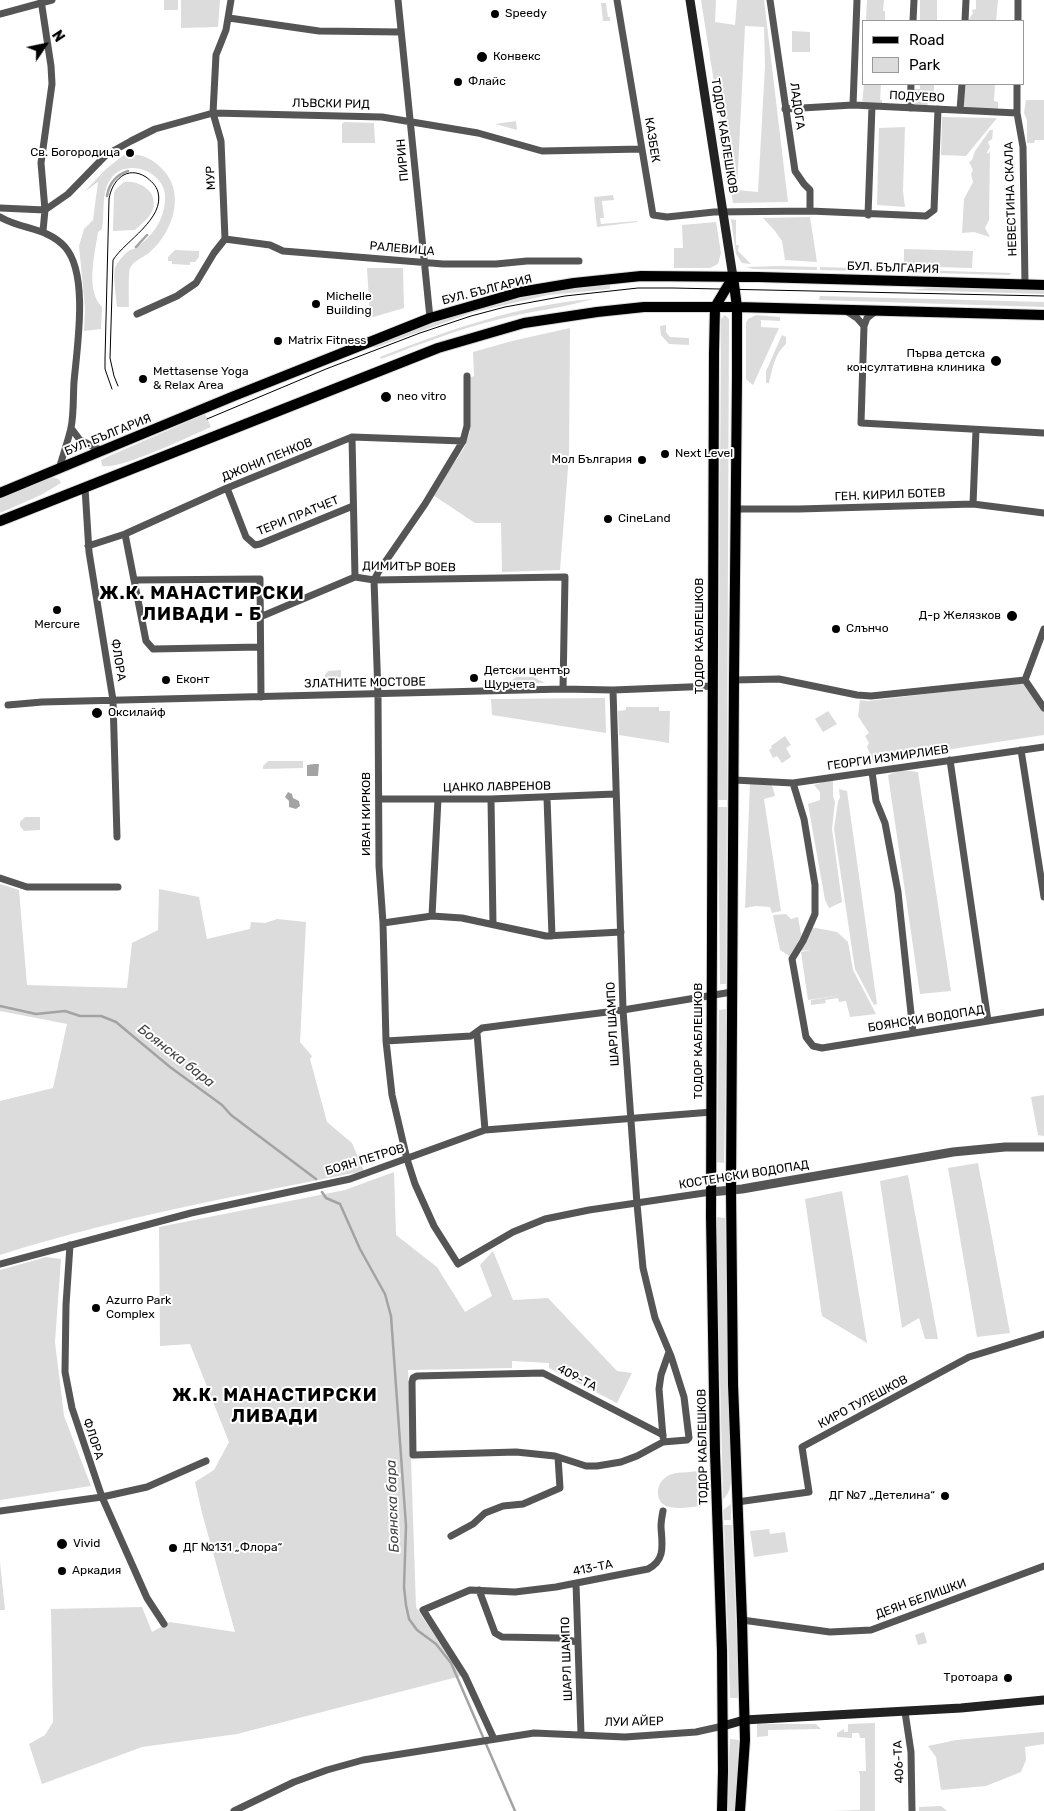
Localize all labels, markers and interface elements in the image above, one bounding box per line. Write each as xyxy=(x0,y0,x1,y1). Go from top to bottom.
place label: Speedy xyxy=(505,7,547,21)
marker: Speedy xyxy=(489,8,501,20)
north arrow xyxy=(20,20,70,70)
legend xyxy=(862,20,1024,85)
text: N xyxy=(48,27,68,45)
text: Road xyxy=(909,31,945,49)
marker: Конвекс xyxy=(475,50,489,64)
place label: Конвекс xyxy=(493,50,541,64)
text: Park xyxy=(909,56,940,74)
place label: Флайс xyxy=(468,75,506,89)
marker: Флайс xyxy=(452,76,464,88)
street label: ТОДОР КАБЛЕШКОВ xyxy=(708,77,740,195)
street label: ЛАДОГА xyxy=(787,82,807,130)
street label: ПОДУЕВО xyxy=(889,88,945,106)
street label: ЛЪВСКИ РИД xyxy=(292,96,370,112)
street label: КАЗБЕК xyxy=(641,116,663,164)
street label: ПИРИН xyxy=(394,138,412,182)
street label: НЕВЕСТИНА СКАЛА xyxy=(1002,141,1020,257)
place label: Св. Богородица xyxy=(30,146,120,160)
marker: Св. Богородица xyxy=(124,147,136,159)
street label: МУР xyxy=(203,166,219,190)
street label: РАЛЕВИЦА xyxy=(369,239,435,259)
street label: БУЛ. БЪЛГАРИЯ xyxy=(847,259,939,277)
street label: БУЛ. БЪЛГАРИЯ xyxy=(440,272,534,308)
place label: Michelle Building xyxy=(326,290,372,318)
marker: Michelle Building xyxy=(310,298,322,310)
place label: Matrix Fitness xyxy=(288,334,366,348)
marker: Matrix Fitness xyxy=(272,335,284,347)
place label: Първа детска консултативна клиника xyxy=(847,347,985,375)
marker: Първа детска консултативна клиника xyxy=(989,354,1003,368)
place label: Mettasense Yoga & Relax Area xyxy=(153,365,249,393)
marker: Mettasense Yoga & Relax Area xyxy=(137,373,149,385)
marker: neo vitro xyxy=(379,390,393,404)
place label: neo vitro xyxy=(397,390,446,404)
street label: БУЛ. БЪЛГАРИЯ xyxy=(63,411,153,459)
street label: ДЖОНИ ПЕНКОВ xyxy=(219,435,315,485)
place label: Next Level xyxy=(675,447,733,461)
marker: Next Level xyxy=(659,448,671,460)
place label: Мол България xyxy=(552,453,632,467)
marker: Мол България xyxy=(636,454,648,466)
street label: ГЕН. КИРИЛ БОТЕВ xyxy=(834,486,946,504)
street label: ТЕРИ ПРАТЧЕТ xyxy=(255,493,341,539)
place label: CineLand xyxy=(618,512,671,526)
marker: CineLand xyxy=(602,513,614,525)
street label: ДИМИТЪР ВОЕВ xyxy=(362,559,456,575)
street label: ТОДОР КАБЛЕШКОВ xyxy=(693,578,707,694)
district label: Ж.К. МАНАСТИРСКИ ЛИВАДИ - Б xyxy=(97,583,307,626)
marker: Mercure xyxy=(51,604,63,616)
place label: Д-р Желязков xyxy=(919,609,1001,623)
marker: Д-р Желязков xyxy=(1005,609,1019,623)
place label: Mercure xyxy=(34,618,80,632)
place label: Слънчо xyxy=(846,622,889,636)
marker: Слънчо xyxy=(830,623,842,635)
street label: ФЛОРА xyxy=(108,638,128,682)
place label: Детски център Щурчета xyxy=(484,664,570,692)
marker: Детски център Щурчета xyxy=(468,672,480,684)
place label: Еконт xyxy=(176,673,210,687)
marker: Еконт xyxy=(160,674,172,686)
street label: ЗЛАТНИТЕ МОСТОВЕ xyxy=(304,675,426,691)
marker: Оксилайф xyxy=(90,706,104,720)
place label: Оксилайф xyxy=(108,706,166,720)
street label: ГЕОРГИ ИЗМИРЛИЕВ xyxy=(826,742,950,774)
street label: ИВАН КИРКОВ xyxy=(360,772,374,856)
street label: ЦАНКО ЛАВРЕНОВ xyxy=(443,779,551,795)
street label: ШАРЛ ШАМПО xyxy=(604,981,622,1067)
street label: ТОДОР КАБЛЕШКОВ xyxy=(692,983,706,1099)
street label: БОЯНСКИ ВОДОПАД xyxy=(867,1003,985,1035)
water label: Боянска бара xyxy=(134,1021,218,1091)
street label: БОЯН ПЕТРОВ xyxy=(324,1141,406,1179)
street label: КОСТЕНСКИ ВОДОПАД xyxy=(678,1158,810,1192)
place label: Azurro Park Complex xyxy=(106,1294,171,1322)
marker: Azurro Park Complex xyxy=(90,1302,102,1314)
street label: 409-ТА xyxy=(555,1362,599,1394)
street label: КИРО ТУЛЕШКОВ xyxy=(816,1372,910,1432)
district label: Ж.К. МАНАСТИРСКИ ЛИВАДИ xyxy=(170,1385,380,1428)
street label: ТОДОР КАБЛЕШКОВ xyxy=(695,1389,711,1505)
street label: ФЛОРА xyxy=(80,1417,106,1461)
water label: Боянска бара xyxy=(383,1459,403,1553)
place label: ДГ №7 „Детелина“ xyxy=(829,1489,935,1503)
marker: ДГ №7 „Детелина“ xyxy=(939,1490,951,1502)
marker: Vivid xyxy=(55,1537,69,1551)
place label: Vivid xyxy=(73,1537,100,1551)
place label: ДГ №131 „Флора“ xyxy=(183,1541,282,1555)
marker: ДГ №131 „Флора“ xyxy=(167,1542,179,1554)
street label: 413-ТА xyxy=(572,1557,614,1579)
place label: Аркадия xyxy=(72,1564,121,1578)
marker: Аркадия xyxy=(56,1565,68,1577)
street label: ДЕЯН БЕЛИШКИ xyxy=(874,1576,968,1622)
street label: ШАРЛ ШАМПО xyxy=(558,1617,576,1701)
place label: Тротоара xyxy=(944,1671,998,1685)
marker: Тротоара xyxy=(1002,1672,1014,1684)
street label: ЛУИ АЙЕР xyxy=(604,1714,664,1730)
street label: 406-ТА xyxy=(891,1740,907,1784)

